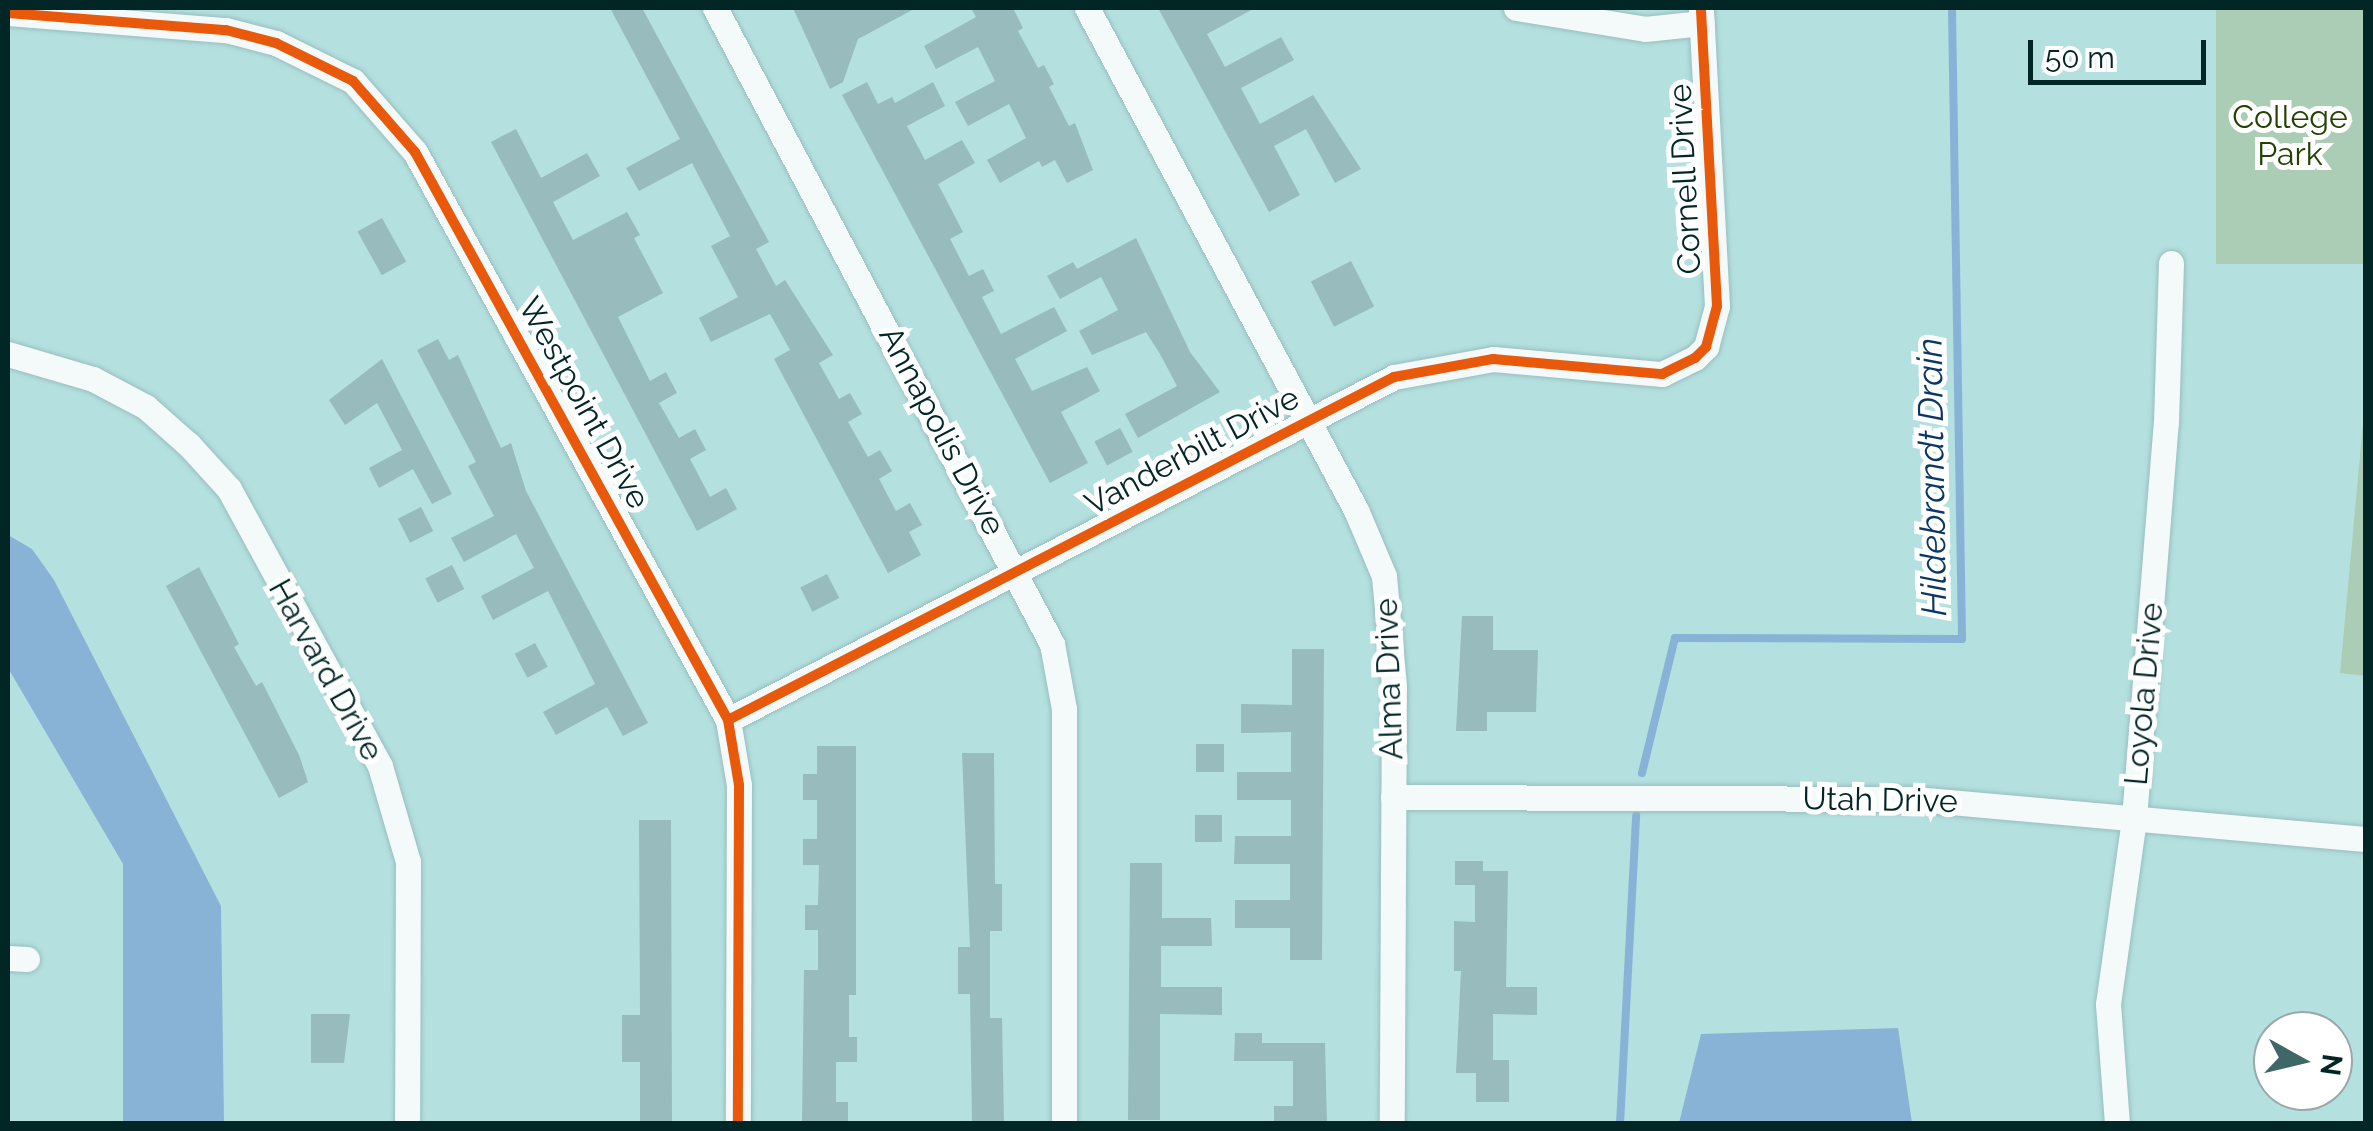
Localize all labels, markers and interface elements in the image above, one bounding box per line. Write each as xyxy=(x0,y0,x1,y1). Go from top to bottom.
scale bar xyxy=(2033,20,2210,82)
text: 50 m xyxy=(2045,40,2115,75)
street label: Cornell Drive xyxy=(1661,82,1709,276)
park label: College Park xyxy=(2232,99,2348,174)
street label: Westpoint Drive xyxy=(510,291,658,515)
street label: Annapolis Drive xyxy=(871,320,1013,542)
water label: Hildebrandt Drain xyxy=(1909,337,1955,617)
street label: Vanderbilt Drive xyxy=(1078,378,1306,524)
street label: Harvard Drive xyxy=(260,573,392,767)
street label: Alma Drive xyxy=(1367,598,1411,760)
street label: Loyola Drive xyxy=(2117,601,2171,787)
street label: Utah Drive xyxy=(1802,779,1958,821)
north arrow xyxy=(2253,1011,2353,1111)
text: N xyxy=(2313,1052,2349,1078)

